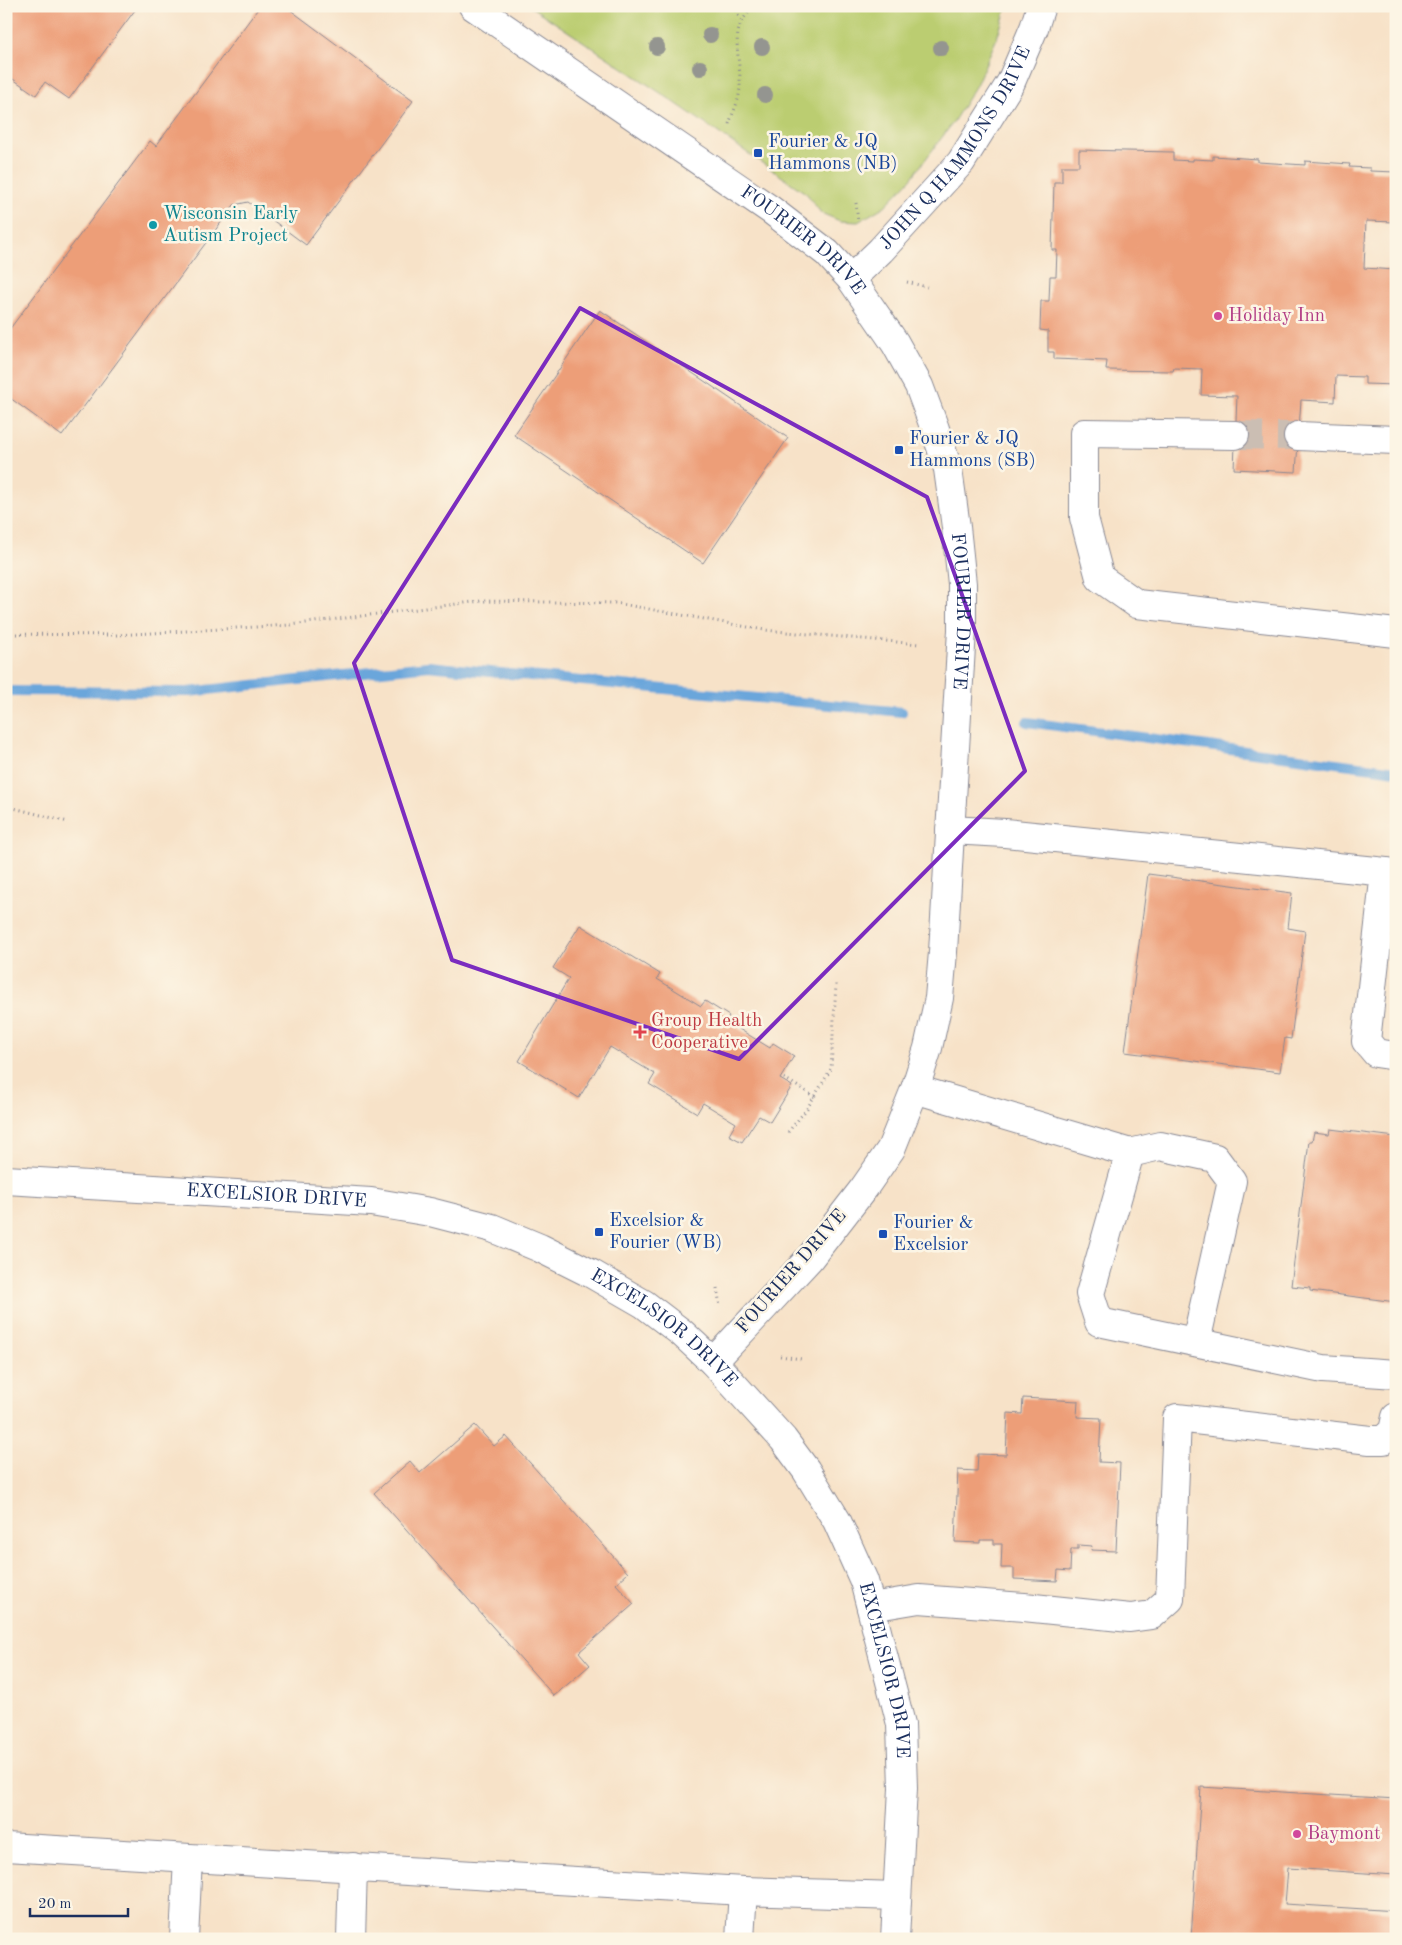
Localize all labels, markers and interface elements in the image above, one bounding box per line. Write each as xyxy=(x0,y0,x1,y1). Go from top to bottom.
street label: JOHN Q HAMMONS DRIVE xyxy=(876,44,1035,254)
place label: Fourier & JQ Hammons (NB) xyxy=(768,133,898,174)
marker: Fourier & JQ Hammons (NB) xyxy=(752,147,764,159)
street label: FOURIER DRIVE xyxy=(737,182,868,298)
place label: Wisconsin Early Autism Project xyxy=(163,205,298,246)
marker: Wisconsin Early Autism Project xyxy=(147,219,159,231)
place label: Holiday Inn xyxy=(1228,307,1325,326)
marker: Holiday Inn xyxy=(1212,310,1224,322)
place label: Fourier & JQ Hammons (SB) xyxy=(909,430,1036,471)
marker: Fourier & JQ Hammons (SB) xyxy=(893,444,905,456)
street label: FOURIER DRIVE xyxy=(947,532,972,690)
place label: Group Health Cooperative xyxy=(651,1012,762,1053)
marker: Group Health Cooperative xyxy=(633,1025,647,1039)
street label: EXCELSIOR DRIVE xyxy=(186,1181,367,1211)
street label: FOURIER DRIVE xyxy=(733,1206,851,1338)
place label: Excelsior & Fourier (WB) xyxy=(609,1212,722,1253)
place label: Fourier & Excelsior xyxy=(893,1214,974,1255)
marker: Excelsior & Fourier (WB) xyxy=(593,1226,605,1238)
marker: Fourier & Excelsior xyxy=(877,1228,889,1240)
street label: EXCELSIOR DRIVE xyxy=(587,1266,741,1391)
street label: EXCELSIOR DRIVE xyxy=(855,1580,912,1759)
place label: Baymont xyxy=(1307,1825,1381,1844)
marker: Baymont xyxy=(1291,1828,1303,1840)
scale bar xyxy=(30,1885,128,1917)
text: 20 m xyxy=(38,1897,72,1912)

